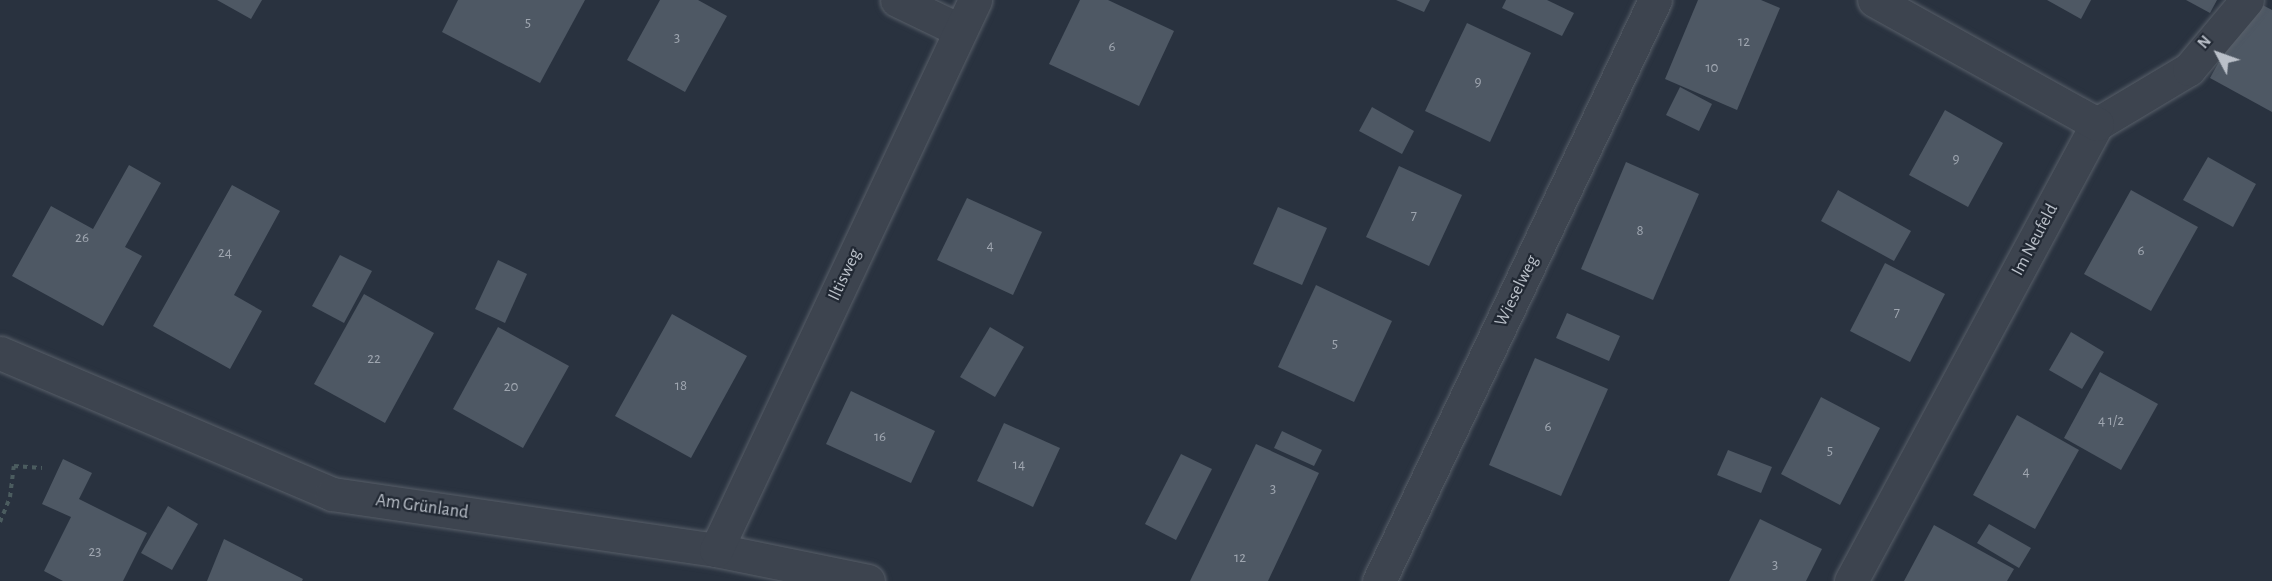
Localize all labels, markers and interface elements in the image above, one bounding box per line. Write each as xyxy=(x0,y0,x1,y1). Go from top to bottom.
house number: 5 xyxy=(525,14,531,32)
north arrow xyxy=(2188,24,2248,84)
house number: 3 xyxy=(674,29,680,47)
house number: 12 xyxy=(1738,33,1750,51)
text: N xyxy=(2195,33,2214,52)
house number: 6 xyxy=(1108,38,1116,56)
house number: 10 xyxy=(1705,59,1719,77)
house number: 9 xyxy=(1474,73,1482,91)
house number: 9 xyxy=(1952,150,1960,168)
street label: Im Neufeld xyxy=(2007,200,2063,280)
house number: 7 xyxy=(1411,207,1417,225)
house number: 8 xyxy=(1636,222,1644,240)
house number: 26 xyxy=(75,229,89,247)
house number: 4 xyxy=(986,237,994,255)
house number: 6 xyxy=(2137,242,2145,260)
house number: 24 xyxy=(218,244,232,262)
street label: Iltisweg xyxy=(824,246,866,304)
street label: Wieselweg xyxy=(1490,252,1544,330)
house number: 7 xyxy=(1894,304,1900,322)
house number: 5 xyxy=(1332,335,1338,353)
house number: 22 xyxy=(367,350,381,368)
house number: 18 xyxy=(675,377,687,395)
house number: 20 xyxy=(504,378,518,396)
house number: 4 1/2 xyxy=(2098,412,2124,430)
house number: 6 xyxy=(1544,418,1552,436)
house number: 16 xyxy=(874,428,886,446)
house number: 5 xyxy=(1827,442,1833,460)
house number: 14 xyxy=(1013,456,1025,474)
house number: 4 xyxy=(2022,463,2030,481)
house number: 3 xyxy=(1270,480,1276,498)
street label: Am Grünland xyxy=(374,490,470,524)
house number: 23 xyxy=(88,543,102,561)
house number: 12 xyxy=(1234,549,1246,567)
house number: 3 xyxy=(1772,556,1778,574)

